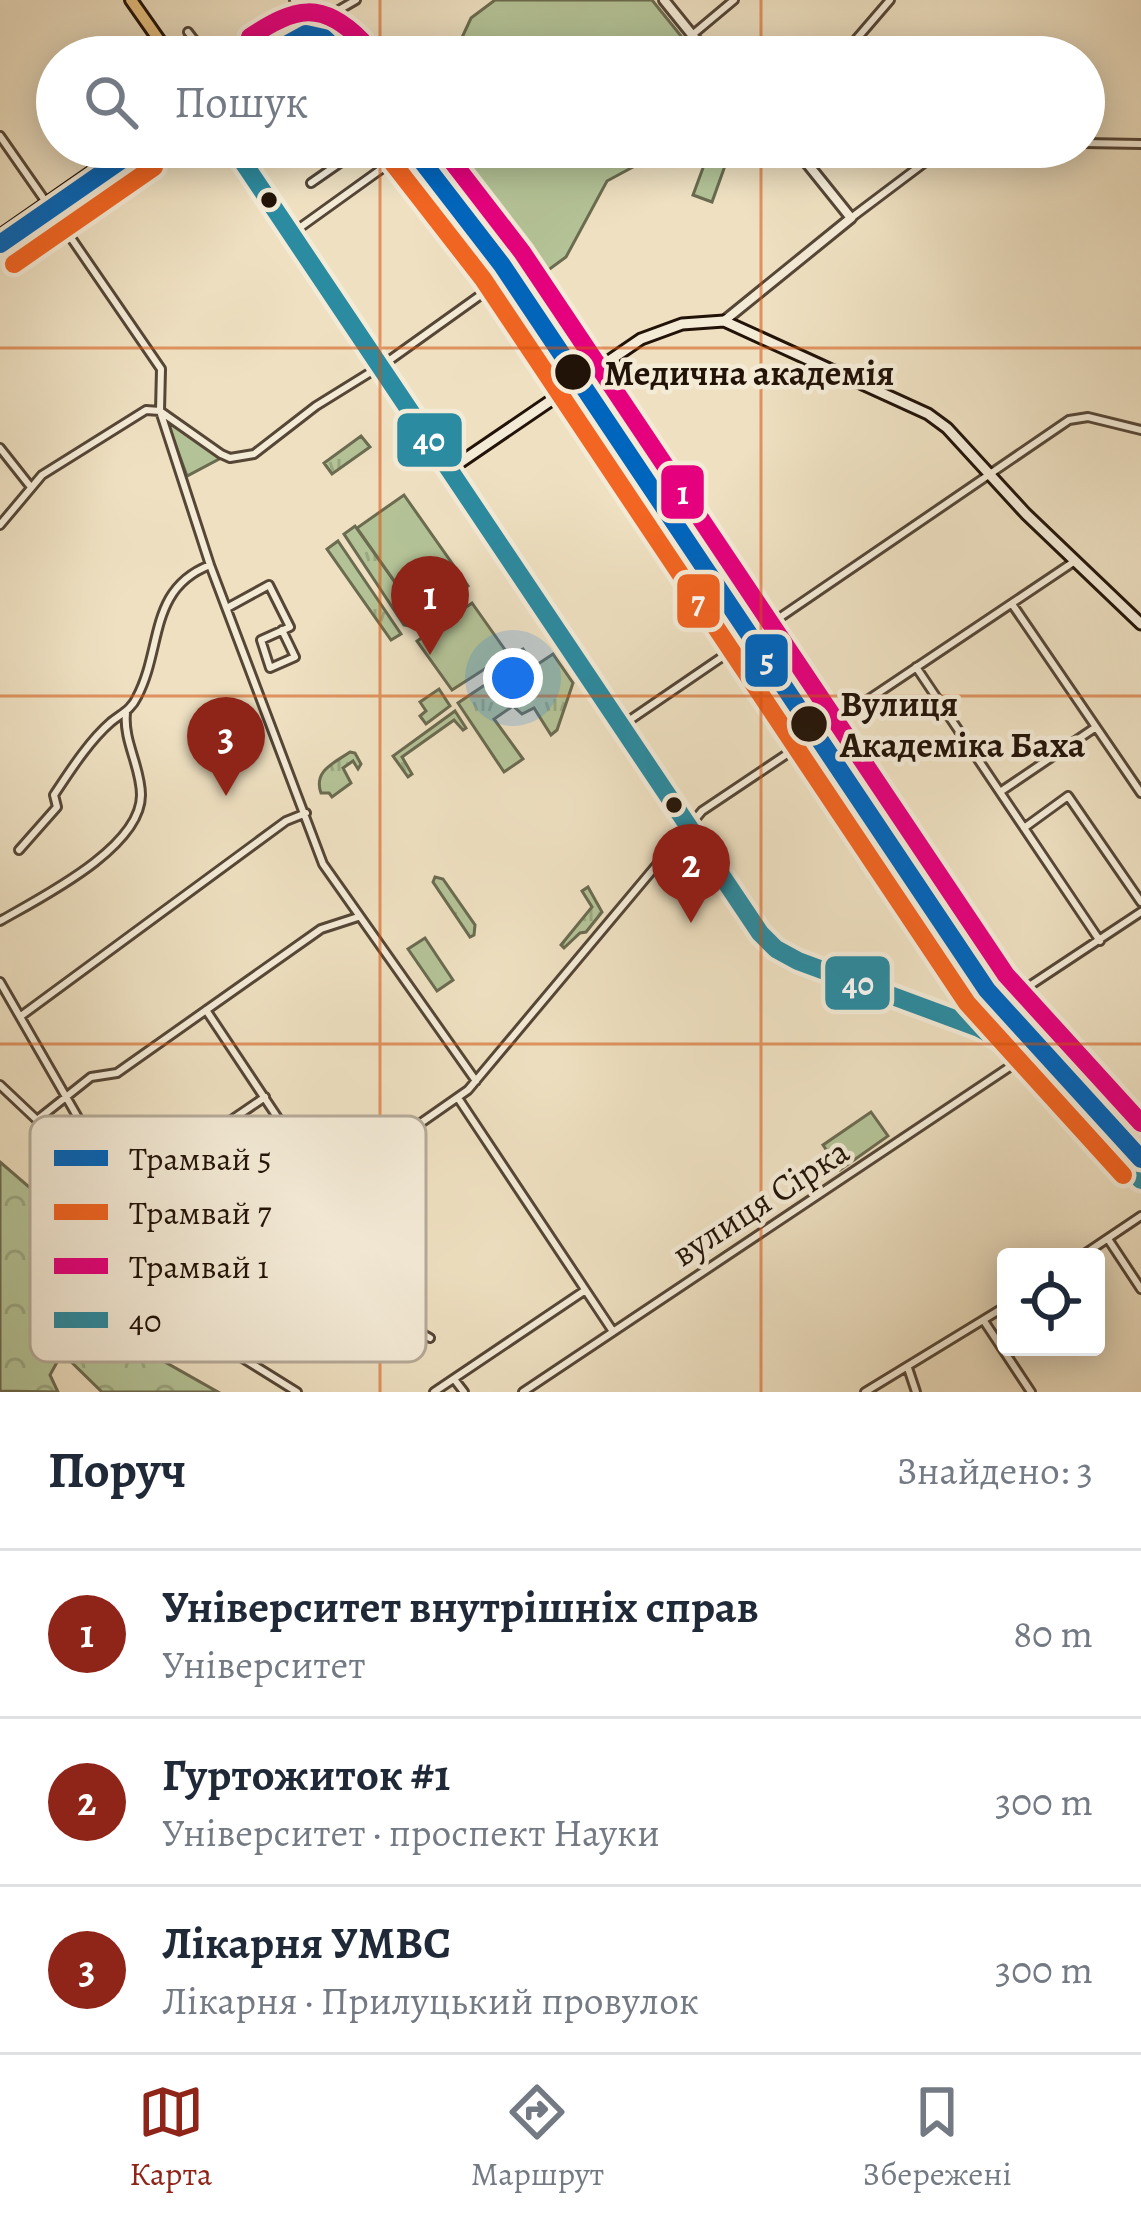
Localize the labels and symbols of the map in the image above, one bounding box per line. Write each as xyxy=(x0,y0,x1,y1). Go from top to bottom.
unlabelled marker xyxy=(258,189,280,211)
place label: Медична академія xyxy=(604,348,894,397)
marker: Медична академія xyxy=(552,351,594,393)
line badge: 40 xyxy=(395,411,464,469)
text: 40 xyxy=(413,417,445,462)
line badge: 1 xyxy=(659,463,706,521)
text: 1 xyxy=(677,470,689,515)
pin: 1 xyxy=(391,556,469,655)
line badge: 7 xyxy=(675,572,722,630)
text: 7 xyxy=(691,579,706,624)
line badge: 5 xyxy=(743,632,790,689)
text: 5 xyxy=(760,638,774,683)
your location xyxy=(483,648,543,708)
place label: Вулиця Академіка Баха xyxy=(839,679,1086,769)
pin: 3 xyxy=(187,697,265,796)
marker: Вулиця Академіка Баха xyxy=(788,703,830,745)
unlabelled marker xyxy=(663,794,685,816)
pin: 2 xyxy=(652,824,730,923)
line badge: 40 xyxy=(823,954,892,1012)
text: 40 xyxy=(842,961,874,1006)
legend xyxy=(30,1116,426,1362)
street label: вулиця Сірка xyxy=(662,1126,859,1278)
text: Трамвай 5 xyxy=(129,1136,272,1181)
text: Трамвай 7 xyxy=(129,1190,271,1235)
text: Трамвай 1 xyxy=(129,1244,269,1289)
text: 40 xyxy=(129,1298,162,1343)

